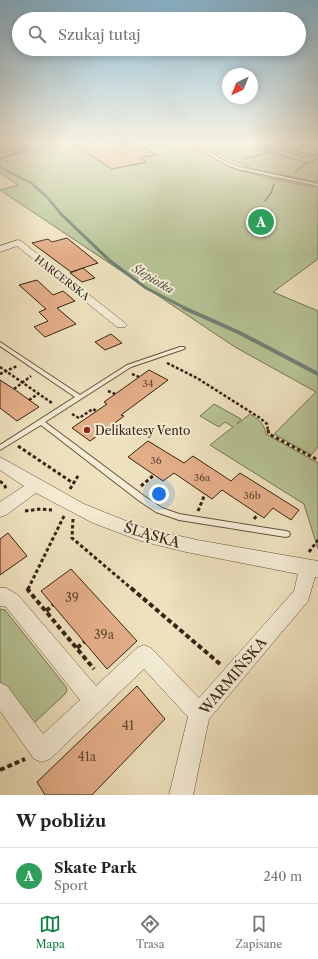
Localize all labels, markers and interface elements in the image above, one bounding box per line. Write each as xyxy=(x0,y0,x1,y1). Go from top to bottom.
search box xyxy=(12,12,306,56)
icon: search xyxy=(26,23,48,45)
text: Szukaj tutaj xyxy=(58,25,140,44)
north arrow xyxy=(222,68,258,104)
pin: A xyxy=(248,207,274,237)
street label: HARCERSKA xyxy=(32,252,93,304)
water label: Ślepiotka xyxy=(129,261,177,297)
house number: 34 xyxy=(142,377,154,390)
place label: Delikatesy Vento xyxy=(95,423,190,438)
marker: Delikatesy Vento xyxy=(82,425,92,435)
house number: 36 xyxy=(150,454,162,467)
house number: 36a xyxy=(194,471,211,484)
your location xyxy=(149,484,169,504)
house number: 36b xyxy=(243,489,261,502)
street label: ŚLĄSKA xyxy=(122,517,183,552)
house number: 39 xyxy=(65,590,79,605)
house number: 39a xyxy=(94,627,115,642)
street label: WARMIŃSKA xyxy=(194,633,271,719)
house number: 41 xyxy=(122,718,134,733)
house number: 41a xyxy=(78,749,97,764)
text: W pobliżu xyxy=(16,811,106,831)
text: Skate Park xyxy=(54,858,137,877)
text: A xyxy=(24,868,34,884)
text: 240 m xyxy=(263,868,302,884)
text: Sport xyxy=(54,877,88,893)
tab: Mapa xyxy=(36,913,65,951)
tab: Trasa xyxy=(136,913,164,951)
tab: Zapisane xyxy=(235,913,282,951)

